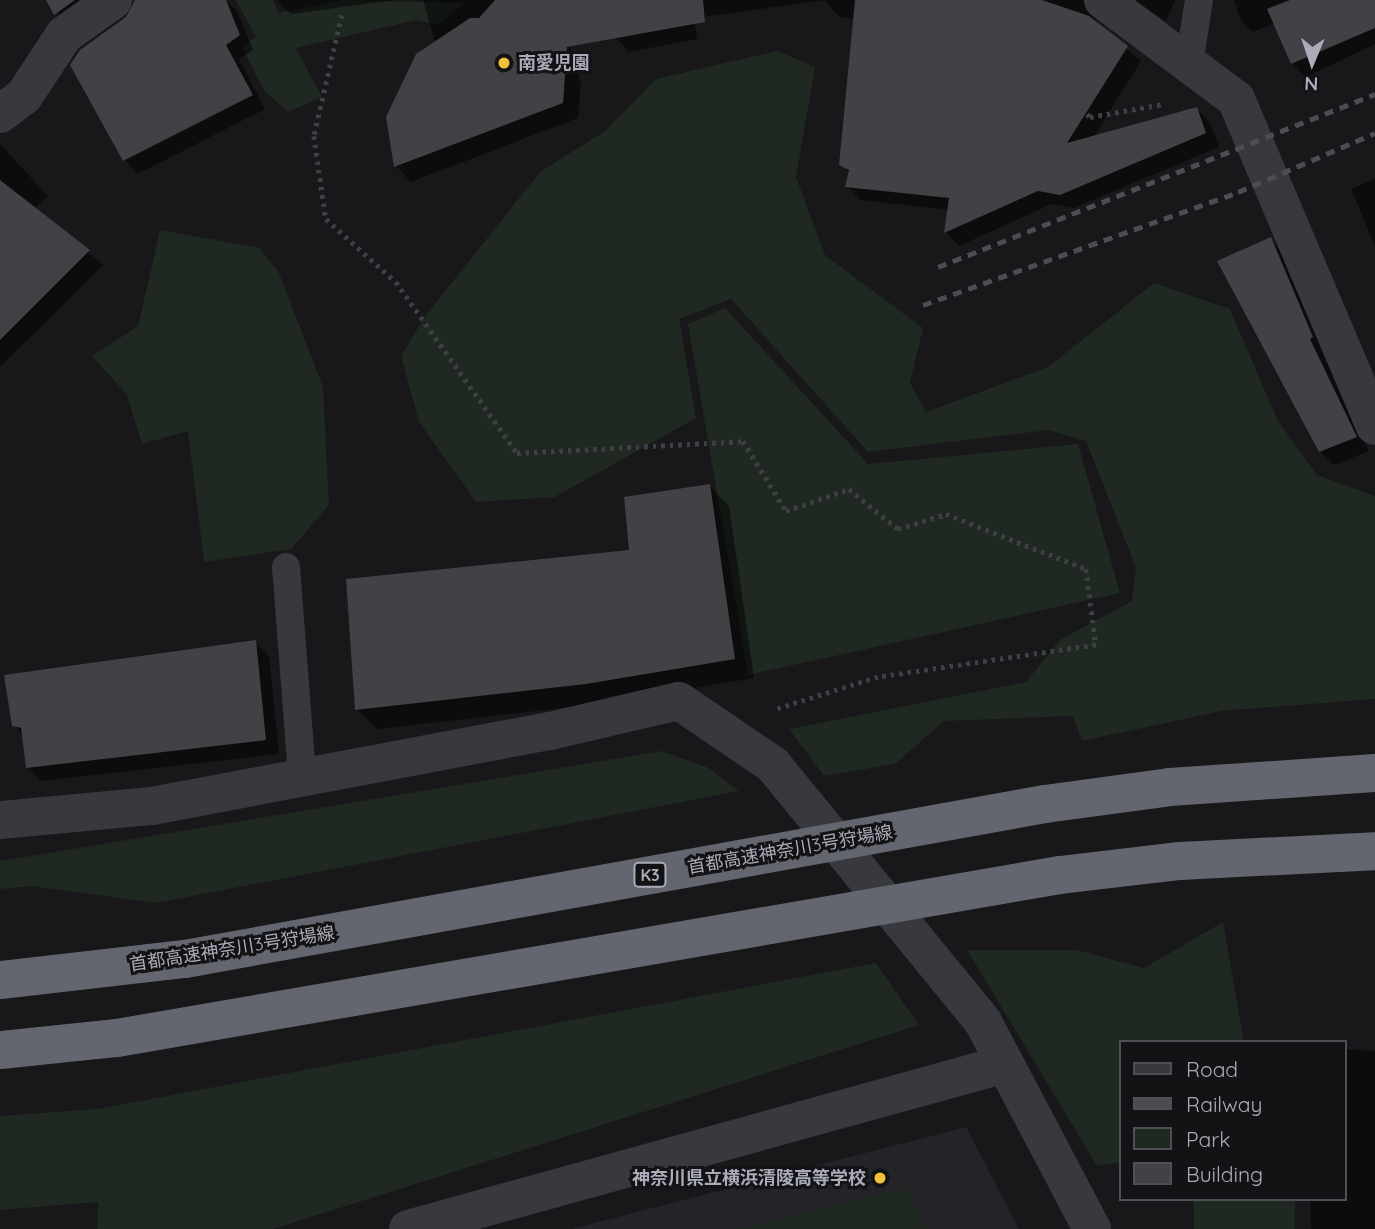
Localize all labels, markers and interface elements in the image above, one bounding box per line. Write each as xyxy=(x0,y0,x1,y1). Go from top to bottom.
north arrow xyxy=(1277,28,1347,98)
place label: 南愛児園 xyxy=(518,52,590,74)
marker: 南愛児園 xyxy=(496,55,512,71)
text: N xyxy=(1304,72,1319,96)
street label: 首都高速神奈川3号狩場線 xyxy=(686,821,894,879)
road number: K3 xyxy=(632,862,668,888)
street label: 首都高速神奈川3号狩場線 xyxy=(128,922,336,976)
legend xyxy=(1120,1040,1347,1201)
text: Road xyxy=(1186,1056,1238,1082)
text: Railway xyxy=(1186,1091,1262,1117)
text: Park xyxy=(1186,1126,1230,1152)
text: Building xyxy=(1186,1161,1263,1187)
place label: 神奈川県立横浜清陵高等学校 xyxy=(632,1167,866,1189)
marker: 神奈川県立横浜清陵高等学校 xyxy=(872,1170,888,1186)

